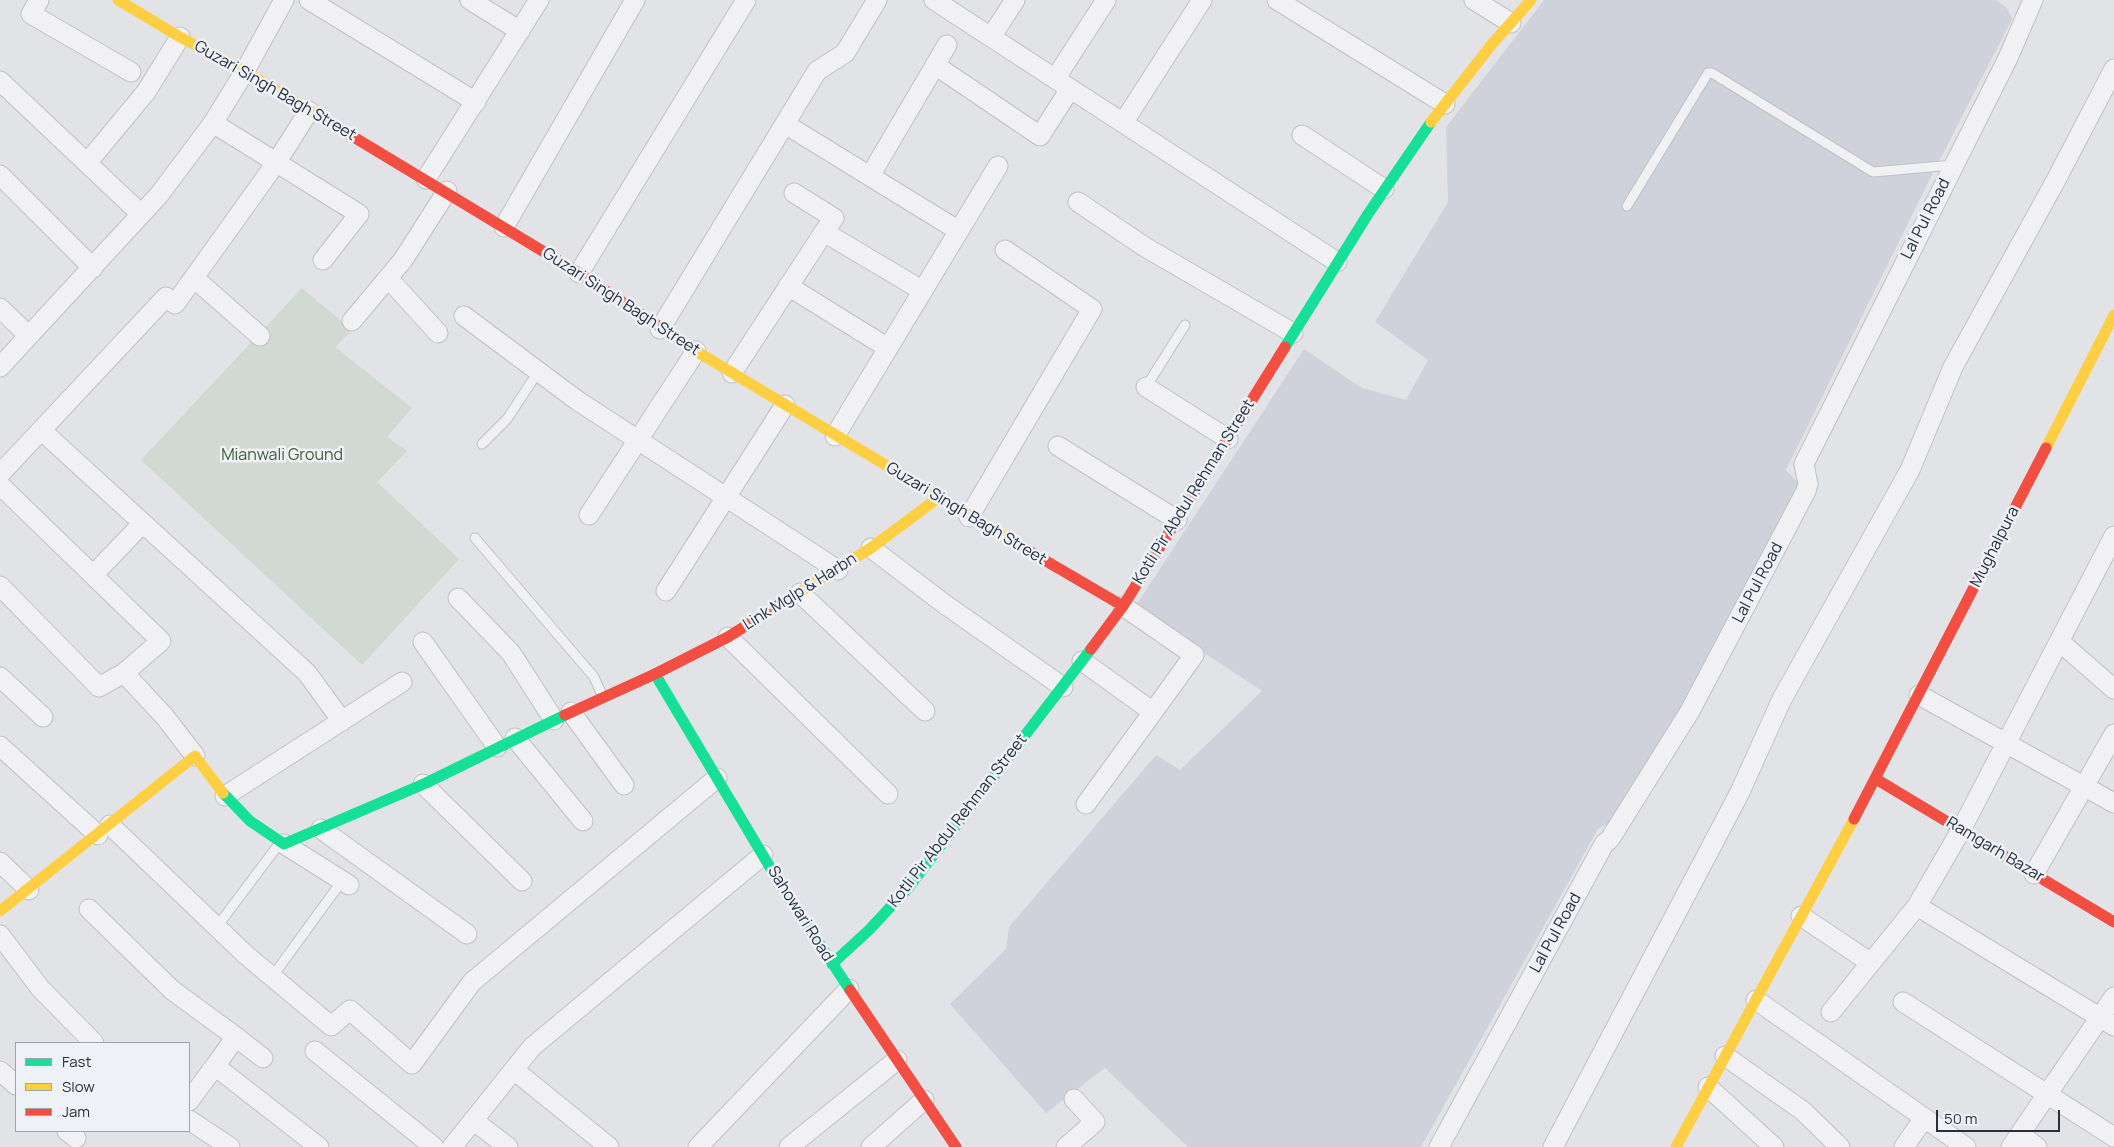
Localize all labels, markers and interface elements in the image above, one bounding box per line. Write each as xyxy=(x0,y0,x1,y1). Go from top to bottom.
street label: Guzari Singh Bagh Street xyxy=(191,37,359,145)
street label: Lal Pul Road xyxy=(1897,175,1955,263)
street label: Guzari Singh Bagh Street xyxy=(539,244,703,360)
street label: Kotli Pir Abdul Rehman Street xyxy=(1129,396,1259,588)
park label: Mianwali Ground xyxy=(221,446,343,466)
street label: Guzari Singh Bagh Street xyxy=(882,459,1050,569)
street label: Mughalpura xyxy=(1967,503,2023,591)
street label: Lal Pul Road xyxy=(1729,540,1787,626)
street label: Link Mglp & Harbn xyxy=(740,549,860,635)
street label: Kotli Pir Abdul Rehman Street xyxy=(884,731,1032,911)
street label: Ramgarh Bazar xyxy=(1943,813,2047,887)
street label: Sahowari Road xyxy=(763,863,837,965)
street label: Lal Pul Road xyxy=(1526,890,1586,976)
legend xyxy=(15,1042,190,1132)
text: Fast xyxy=(62,1051,91,1072)
text: Slow xyxy=(62,1076,95,1097)
scale bar xyxy=(1939,1100,2063,1132)
text: Jam xyxy=(62,1101,90,1122)
text: 50 m xyxy=(1944,1108,1978,1129)

